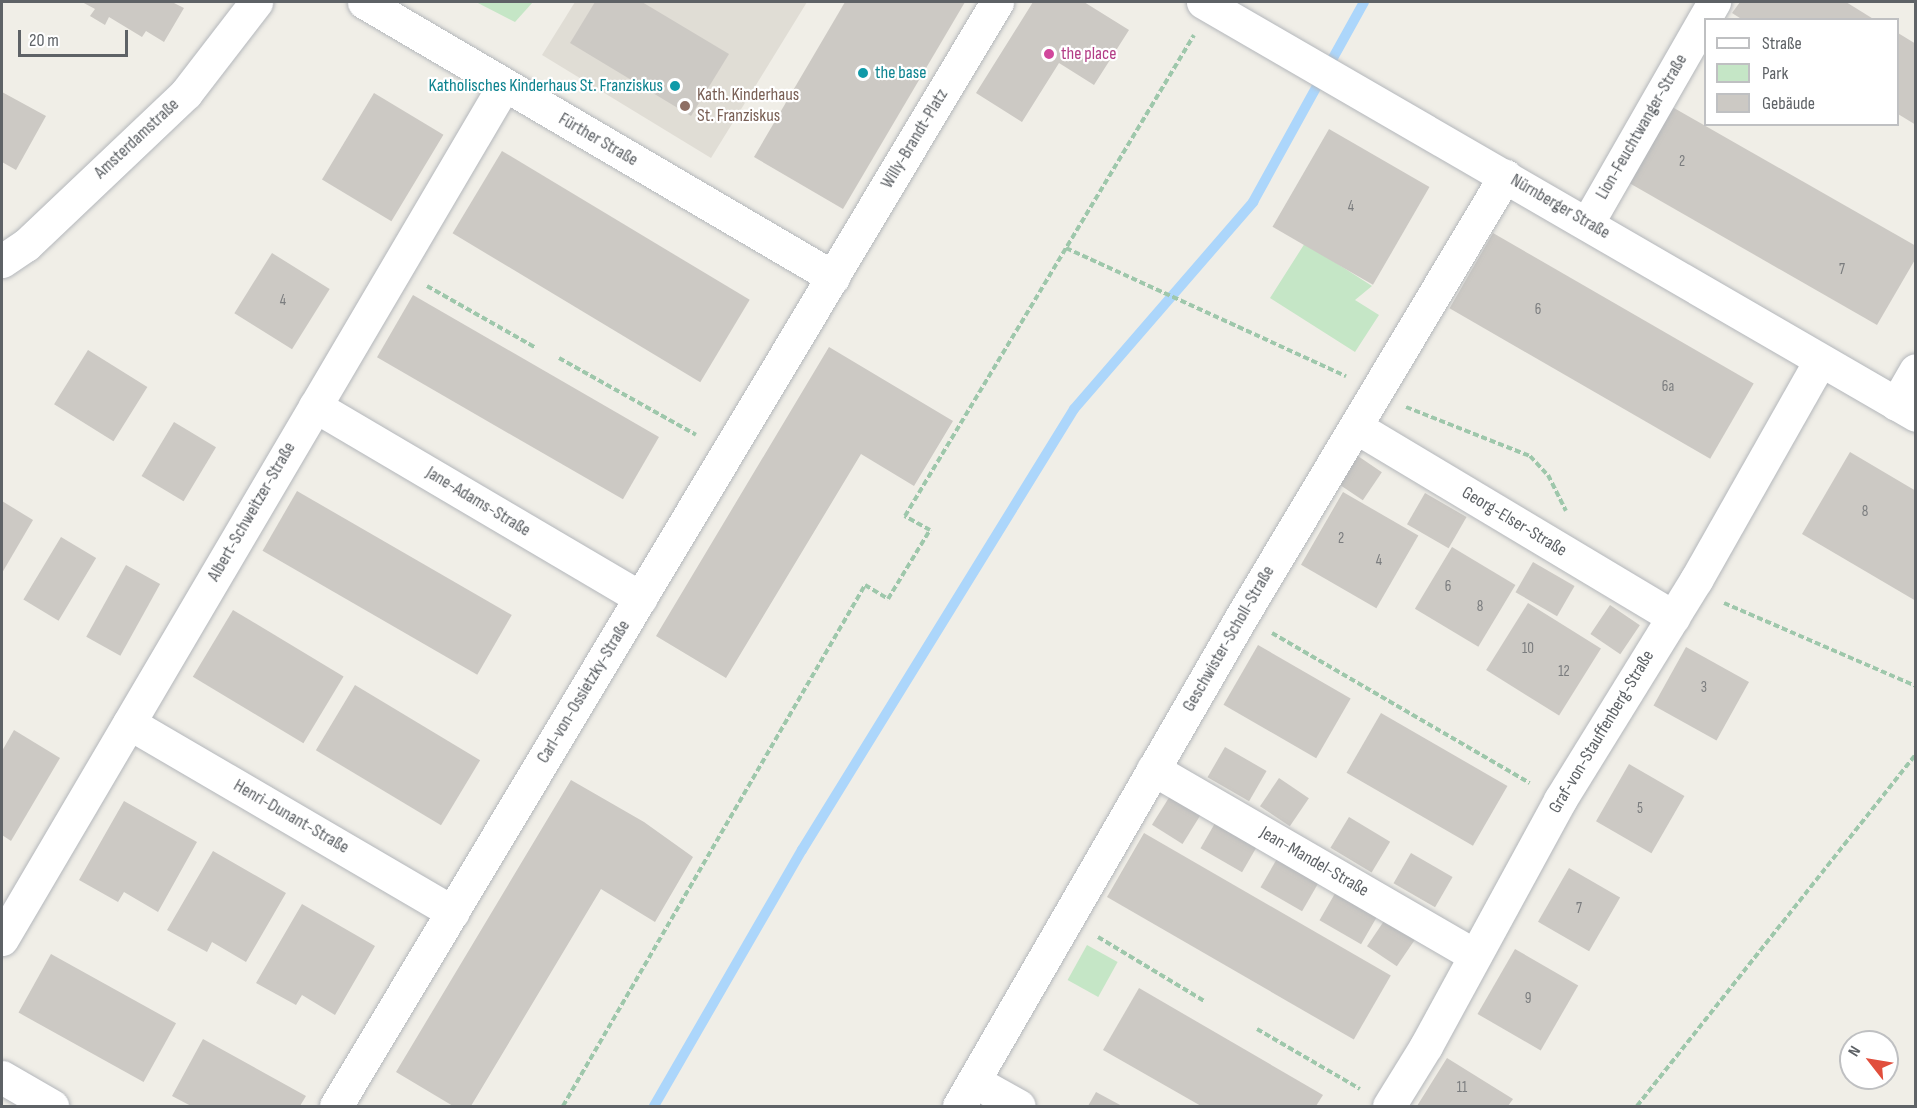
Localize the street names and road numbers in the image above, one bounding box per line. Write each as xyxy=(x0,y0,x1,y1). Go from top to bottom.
street label: Lion-Feuchtwanger-Straße xyxy=(1592,51,1692,203)
street label: Willy-Brandt-Platz xyxy=(877,85,953,193)
street label: Amsterdamstraße xyxy=(90,94,184,184)
street label: Fürther Straße xyxy=(555,109,641,171)
street label: Nürnberger Straße xyxy=(1506,170,1614,244)
street label: Albert-Schweitzer-Straße xyxy=(203,439,301,585)
street label: Jane-Adams-Straße xyxy=(422,462,534,542)
street label: Georg-Elser-Straße xyxy=(1458,482,1570,562)
street label: Geschwister-Scholl-Straße xyxy=(1178,562,1280,716)
street label: Carl-von-Ossietzky-Straße xyxy=(533,617,635,767)
street label: Graf-von-Stauffenberg-Straße xyxy=(1545,647,1659,817)
street label: Henri-Dunant-Straße xyxy=(229,775,353,859)
street label: Jean-Mandel-Straße xyxy=(1256,822,1372,902)

